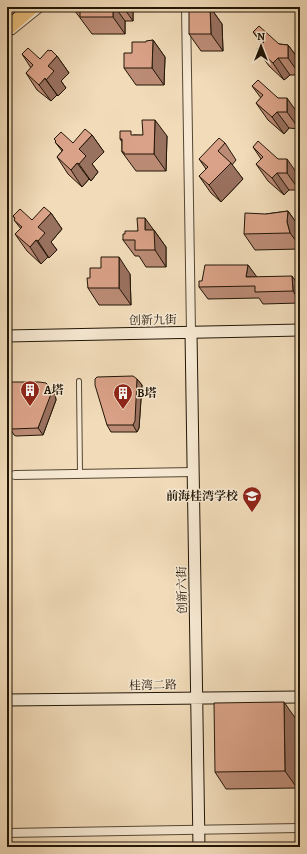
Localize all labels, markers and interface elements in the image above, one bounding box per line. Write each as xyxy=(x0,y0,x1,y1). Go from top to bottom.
north arrow xyxy=(241,26,281,66)
text: N xyxy=(257,29,265,44)
street label: 创新九街 xyxy=(129,312,178,328)
building icon: A塔 xyxy=(19,379,41,407)
place label: A塔 xyxy=(43,382,64,398)
building icon: B塔 xyxy=(112,382,134,410)
place label: B塔 xyxy=(137,385,157,401)
school or university icon: 前海桂湾学校 xyxy=(241,485,263,513)
place label: 前海桂湾学校 xyxy=(166,488,238,504)
street label: 创新六街 xyxy=(174,565,190,614)
street label: 桂湾二路 xyxy=(129,677,177,693)

